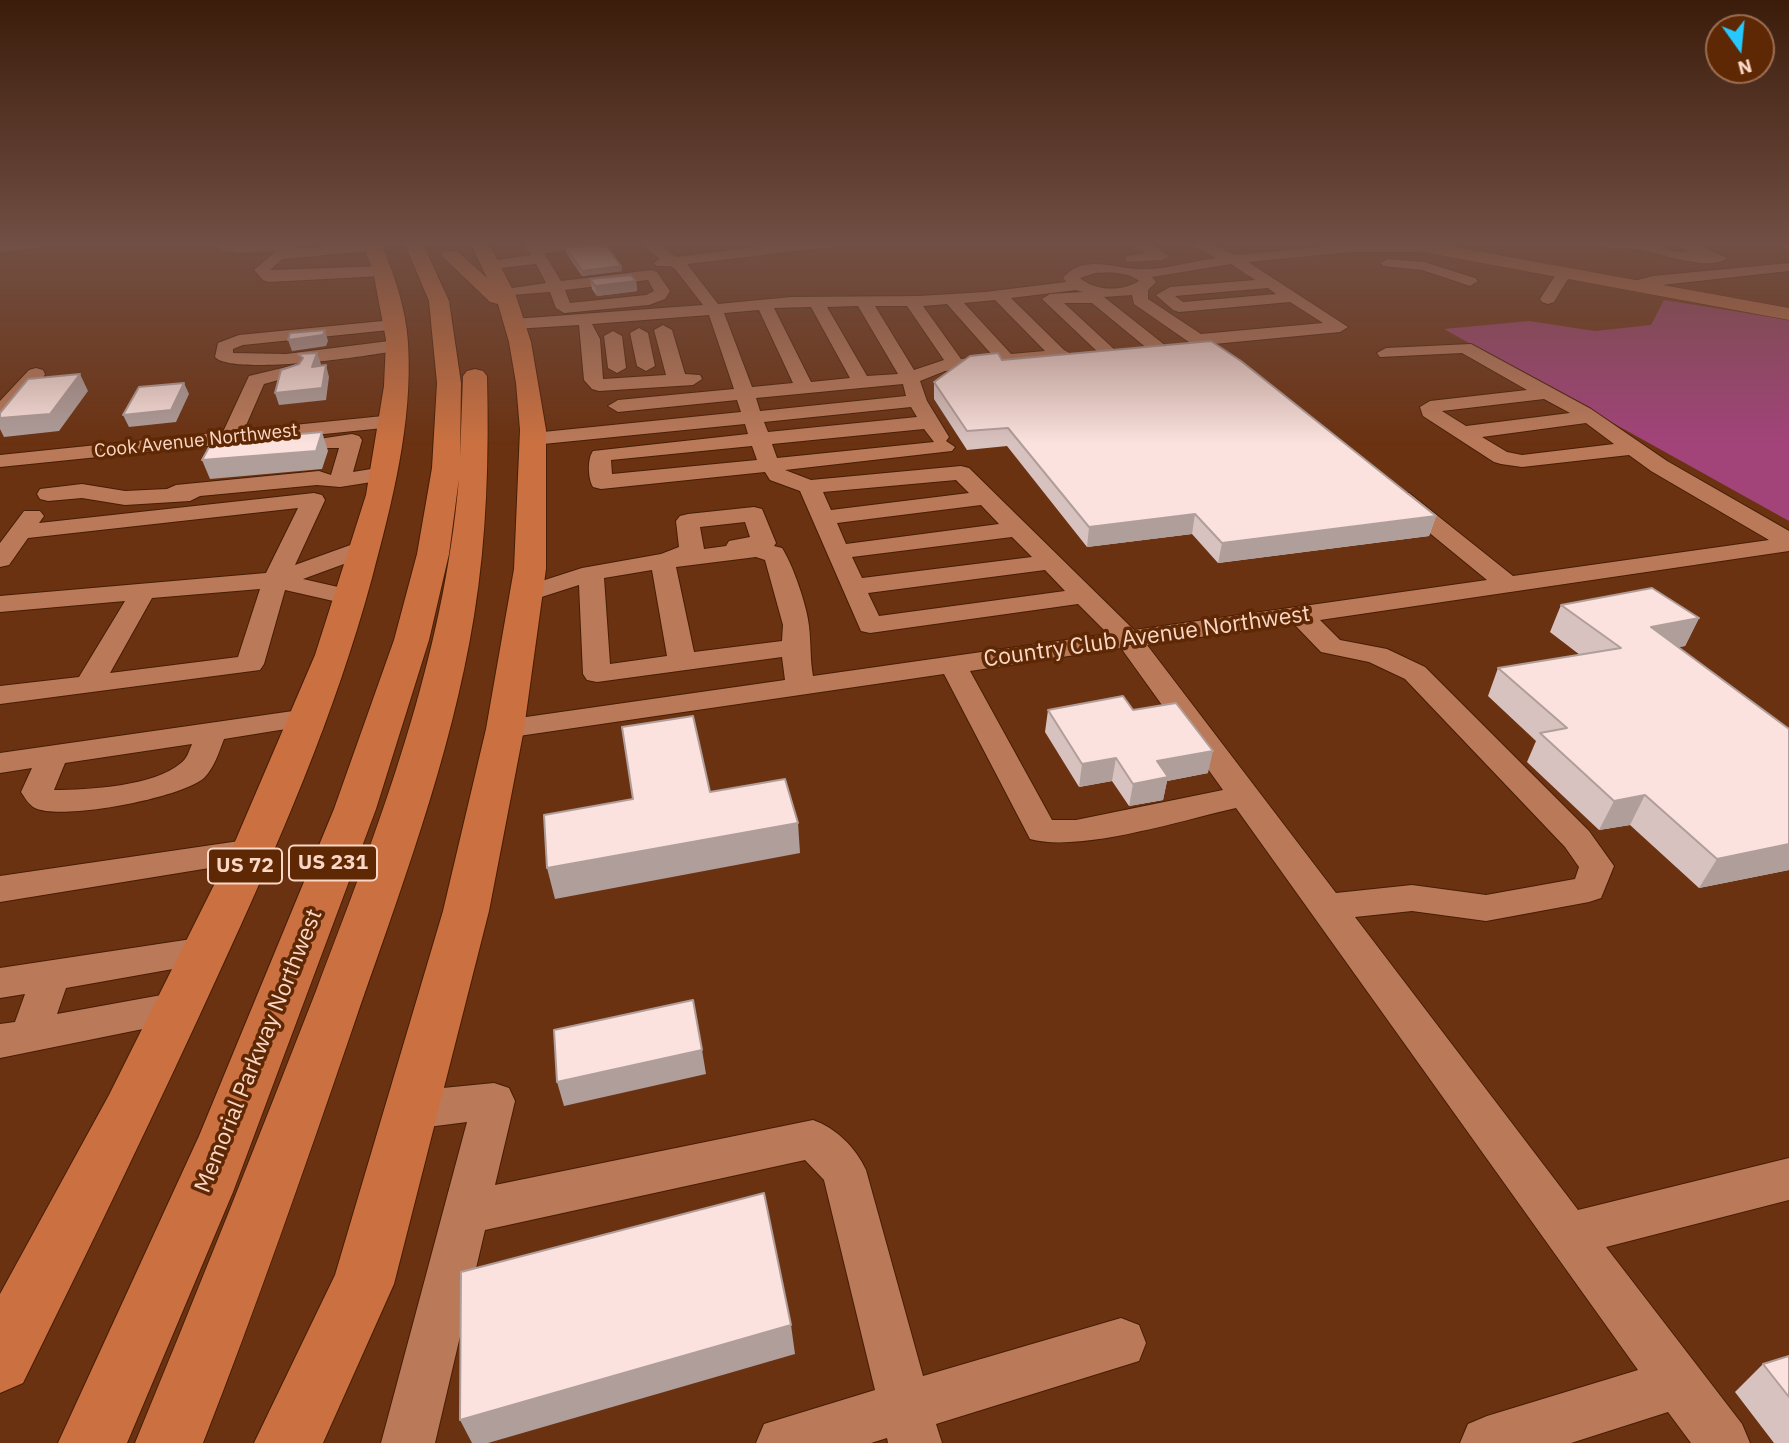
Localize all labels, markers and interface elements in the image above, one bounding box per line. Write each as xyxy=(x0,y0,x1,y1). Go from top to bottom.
north arrow xyxy=(1705,14,1775,84)
text: N xyxy=(1735,54,1755,81)
street label: Cook Avenue Northwest xyxy=(93,419,299,463)
street label: Country Club Avenue Northwest xyxy=(982,600,1312,674)
road number: US 231 xyxy=(289,846,377,880)
road number: US 72 xyxy=(208,848,282,884)
street label: Memorial Parkway Northwest xyxy=(189,905,329,1197)

